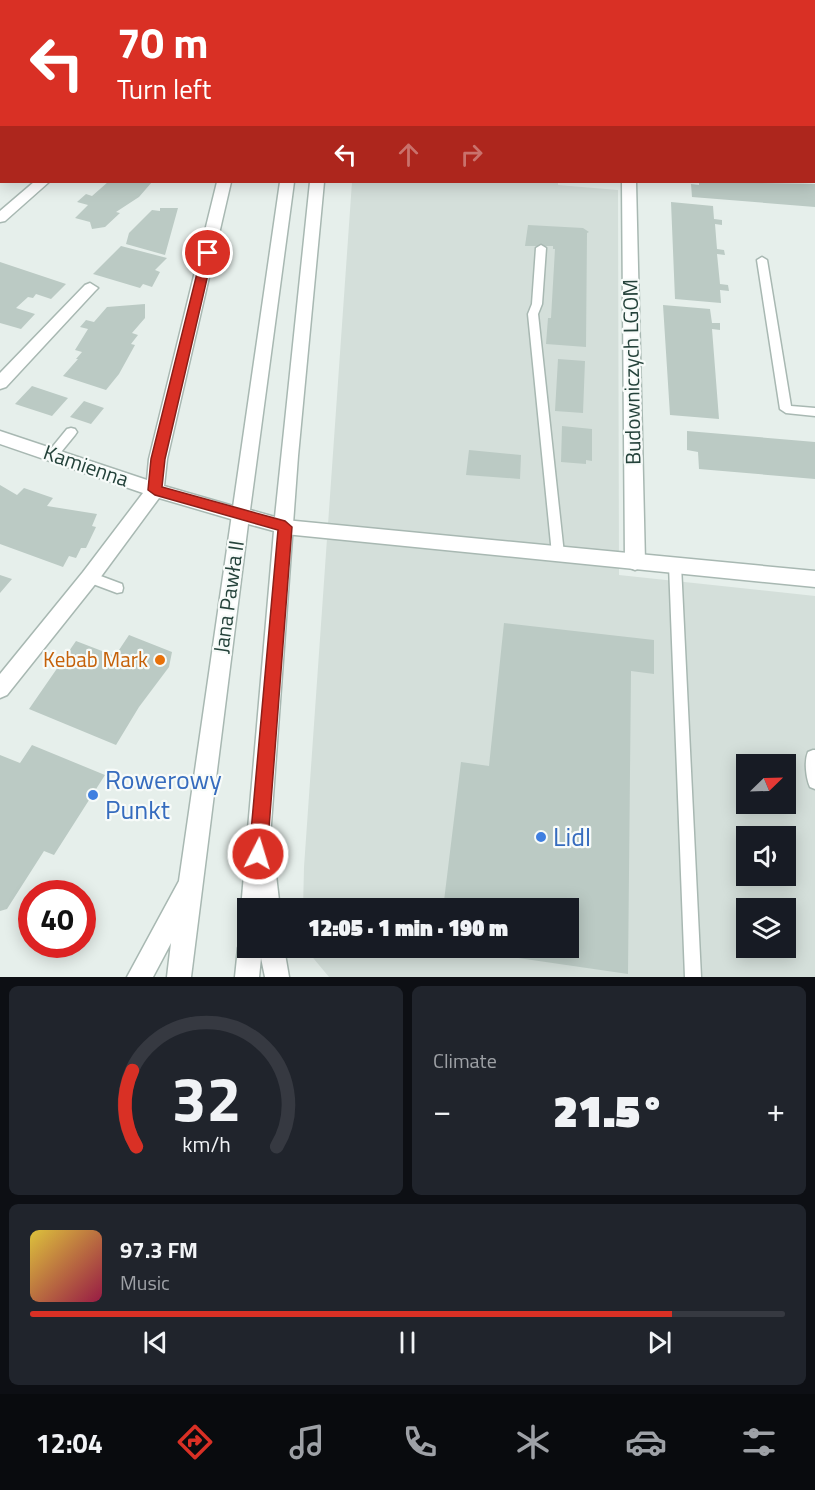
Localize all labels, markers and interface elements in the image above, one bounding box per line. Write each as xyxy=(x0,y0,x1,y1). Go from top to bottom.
text: 70 m xyxy=(117,10,209,74)
icon: left xyxy=(18,24,96,102)
text: Turn left xyxy=(117,68,211,109)
icon: left xyxy=(329,138,362,171)
icon: ahead xyxy=(392,138,425,171)
icon: right xyxy=(455,138,488,171)
pin xyxy=(182,227,233,278)
icon: arrive xyxy=(191,236,224,269)
street label: Budowniczych LGOM xyxy=(613,279,649,465)
street label: Kamienna xyxy=(39,436,134,495)
street label: Jana Pawła II xyxy=(204,538,252,655)
place label: Kebab Mark xyxy=(43,643,148,675)
marker: Kebab Mark xyxy=(153,653,167,667)
north arrow xyxy=(736,754,796,814)
map controls xyxy=(736,754,796,958)
place label: Rowerowy Punkt xyxy=(105,760,222,829)
marker: Rowerowy Punkt xyxy=(86,788,100,802)
place label: Lidl xyxy=(553,817,591,856)
position arrow xyxy=(226,822,290,886)
button: sound xyxy=(736,826,796,886)
marker: Lidl xyxy=(534,830,548,844)
speed limit sign: 40 xyxy=(18,880,96,958)
button: layers xyxy=(736,898,796,958)
text: 12:05 · 1 min · 190 m xyxy=(308,911,508,945)
text: Climate xyxy=(433,1045,497,1076)
text: 32 xyxy=(171,1050,241,1145)
text: 21.5° xyxy=(553,1076,665,1144)
text: − xyxy=(433,1085,451,1135)
text: + xyxy=(767,1085,785,1135)
text: km/h xyxy=(182,1129,230,1161)
text: 97.3 FM xyxy=(120,1233,198,1267)
text: Music xyxy=(120,1267,170,1298)
icon: previous xyxy=(139,1326,172,1359)
icon: pause xyxy=(391,1326,424,1359)
icon: next xyxy=(643,1326,676,1359)
icon: directions xyxy=(174,1421,216,1463)
icon: music xyxy=(286,1421,328,1463)
icon: phone xyxy=(399,1421,441,1463)
icon: climate xyxy=(512,1421,554,1463)
icon: car xyxy=(625,1421,667,1463)
icon: filters xyxy=(738,1421,780,1463)
text: 12:04 xyxy=(35,1422,103,1463)

